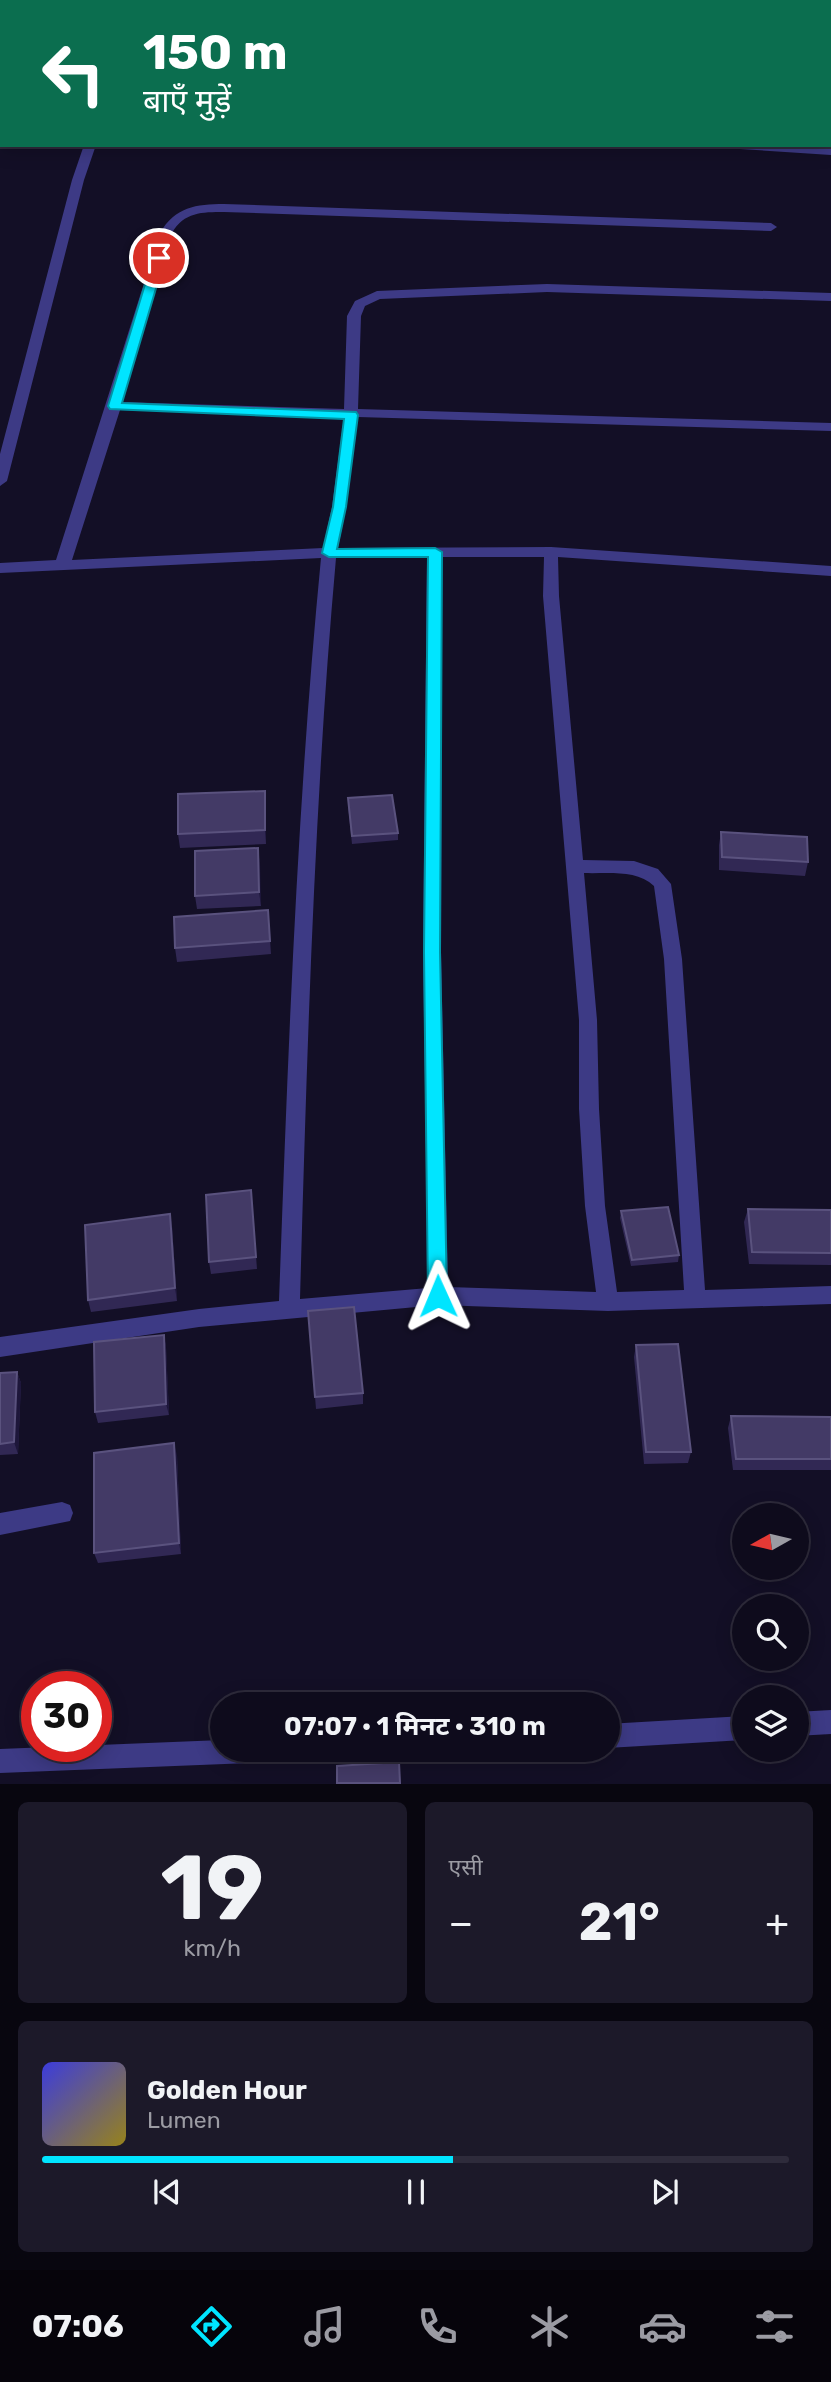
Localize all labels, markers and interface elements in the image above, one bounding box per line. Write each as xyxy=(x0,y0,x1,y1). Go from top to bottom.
text: 150 m xyxy=(143,23,288,81)
icon: left xyxy=(28,28,119,119)
text: बाएँ मुड़ें xyxy=(143,82,231,120)
pin xyxy=(129,228,189,288)
icon: arrive xyxy=(140,239,178,277)
position arrow xyxy=(401,1259,475,1333)
north arrow xyxy=(732,1503,808,1580)
map controls xyxy=(732,1503,809,1762)
button: search xyxy=(732,1594,809,1671)
speed limit sign: 30 xyxy=(21,1671,112,1762)
button: layers xyxy=(732,1685,809,1762)
text: 07:07 · 1 मिनट · 310 m xyxy=(284,1711,546,1742)
text: 19 xyxy=(160,1834,264,1942)
text: एसी xyxy=(449,1853,483,1881)
text: 21° xyxy=(579,1891,660,1953)
text: − xyxy=(449,1900,473,1946)
text: + xyxy=(765,1900,789,1946)
text: km/h xyxy=(184,1934,241,1962)
text: Golden Hour xyxy=(147,2075,307,2106)
text: Lumen xyxy=(147,2106,221,2134)
icon: previous xyxy=(148,2173,186,2211)
icon: pause xyxy=(397,2173,435,2211)
icon: next xyxy=(646,2173,684,2211)
icon: directions xyxy=(187,2302,236,2351)
icon: music xyxy=(300,2302,349,2351)
icon: phone xyxy=(413,2302,462,2351)
icon: climate xyxy=(525,2302,574,2351)
icon: car xyxy=(638,2302,687,2351)
icon: filters xyxy=(750,2302,799,2351)
text: 07:06 xyxy=(32,2307,124,2345)

